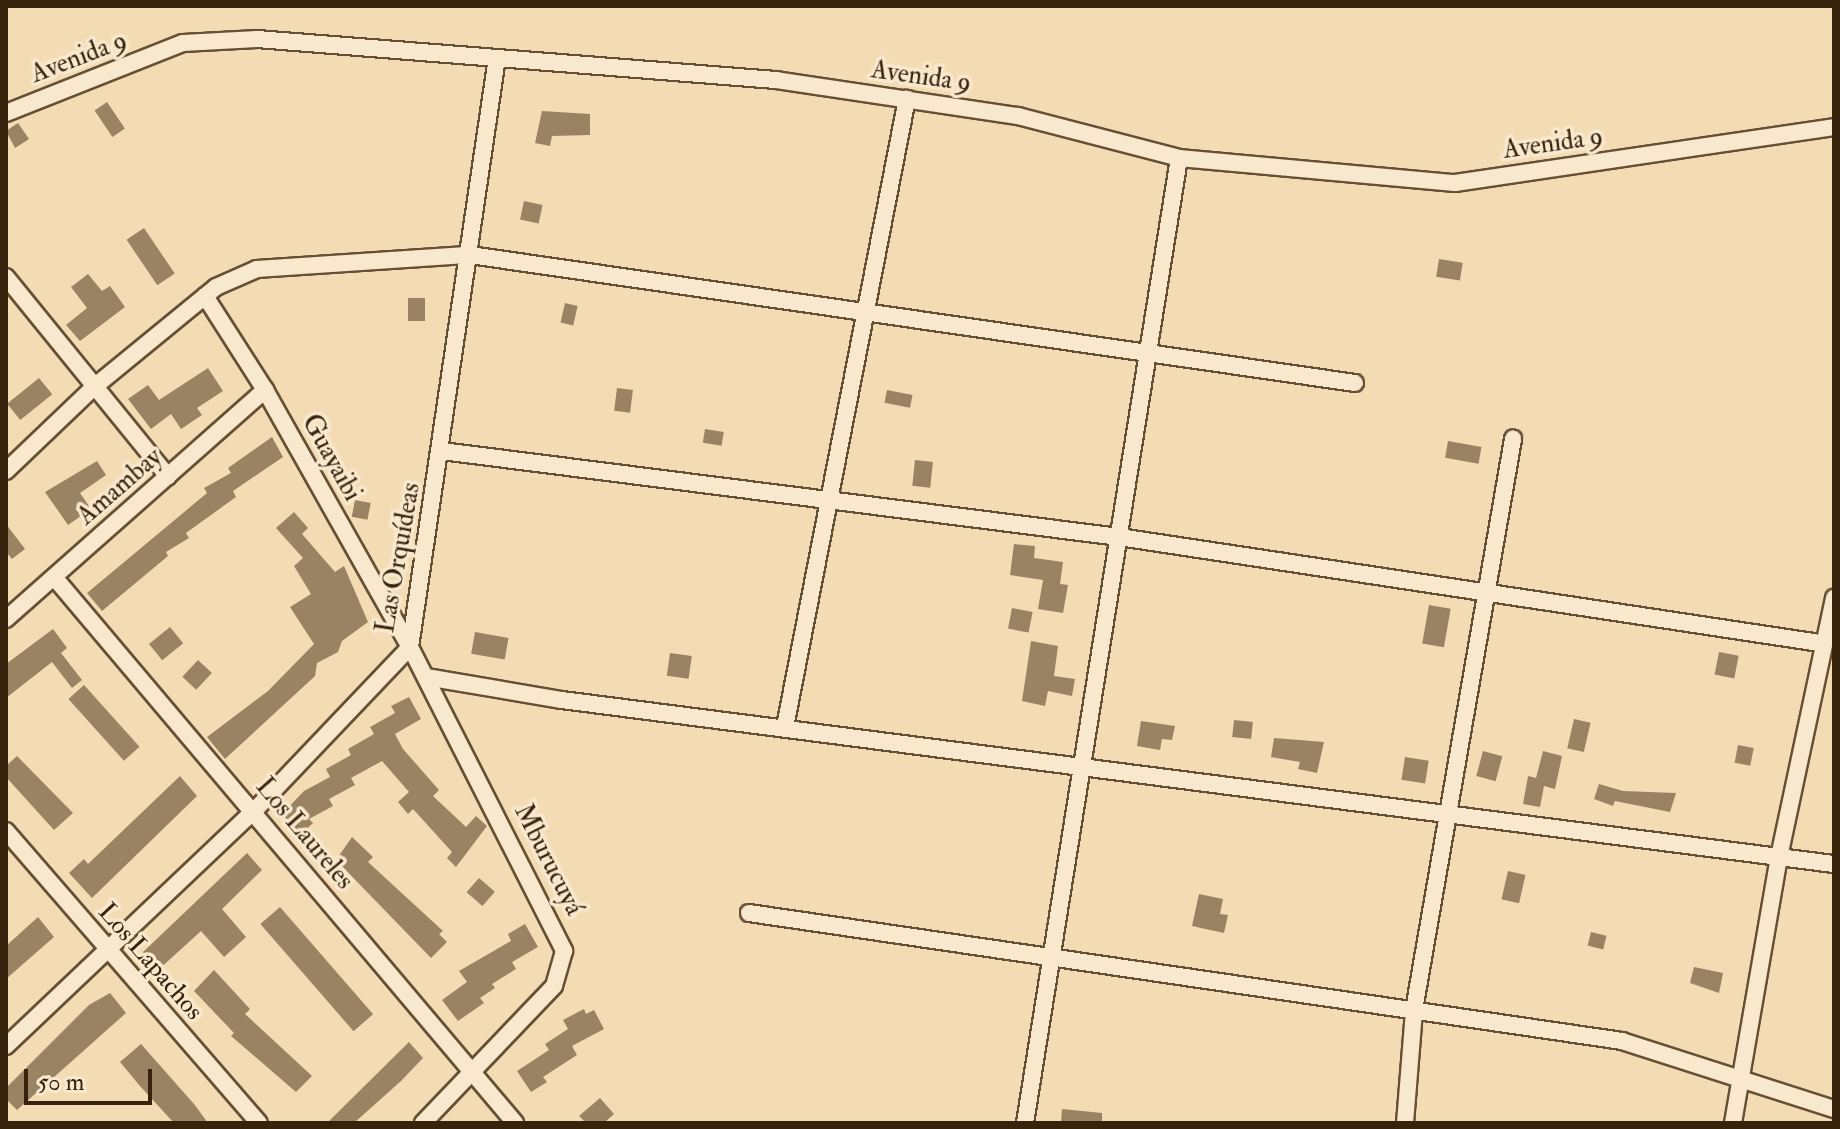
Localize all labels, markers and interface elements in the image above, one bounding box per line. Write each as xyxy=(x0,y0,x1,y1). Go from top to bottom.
street label: Avenida 9 xyxy=(27,25,131,91)
street label: Avenida 9 xyxy=(869,55,973,99)
street label: Avenida 9 xyxy=(1501,122,1605,166)
street label: Guayaibi xyxy=(295,409,367,507)
street label: Amambay xyxy=(71,442,169,532)
street label: Las Orquídeas xyxy=(370,481,428,635)
street label: Los Laureles xyxy=(248,772,360,896)
street label: Mburucuyá xyxy=(507,799,589,921)
street label: Los Lapachos xyxy=(91,897,209,1027)
scale bar xyxy=(28,1053,156,1103)
text: 50 m xyxy=(38,1067,84,1098)

